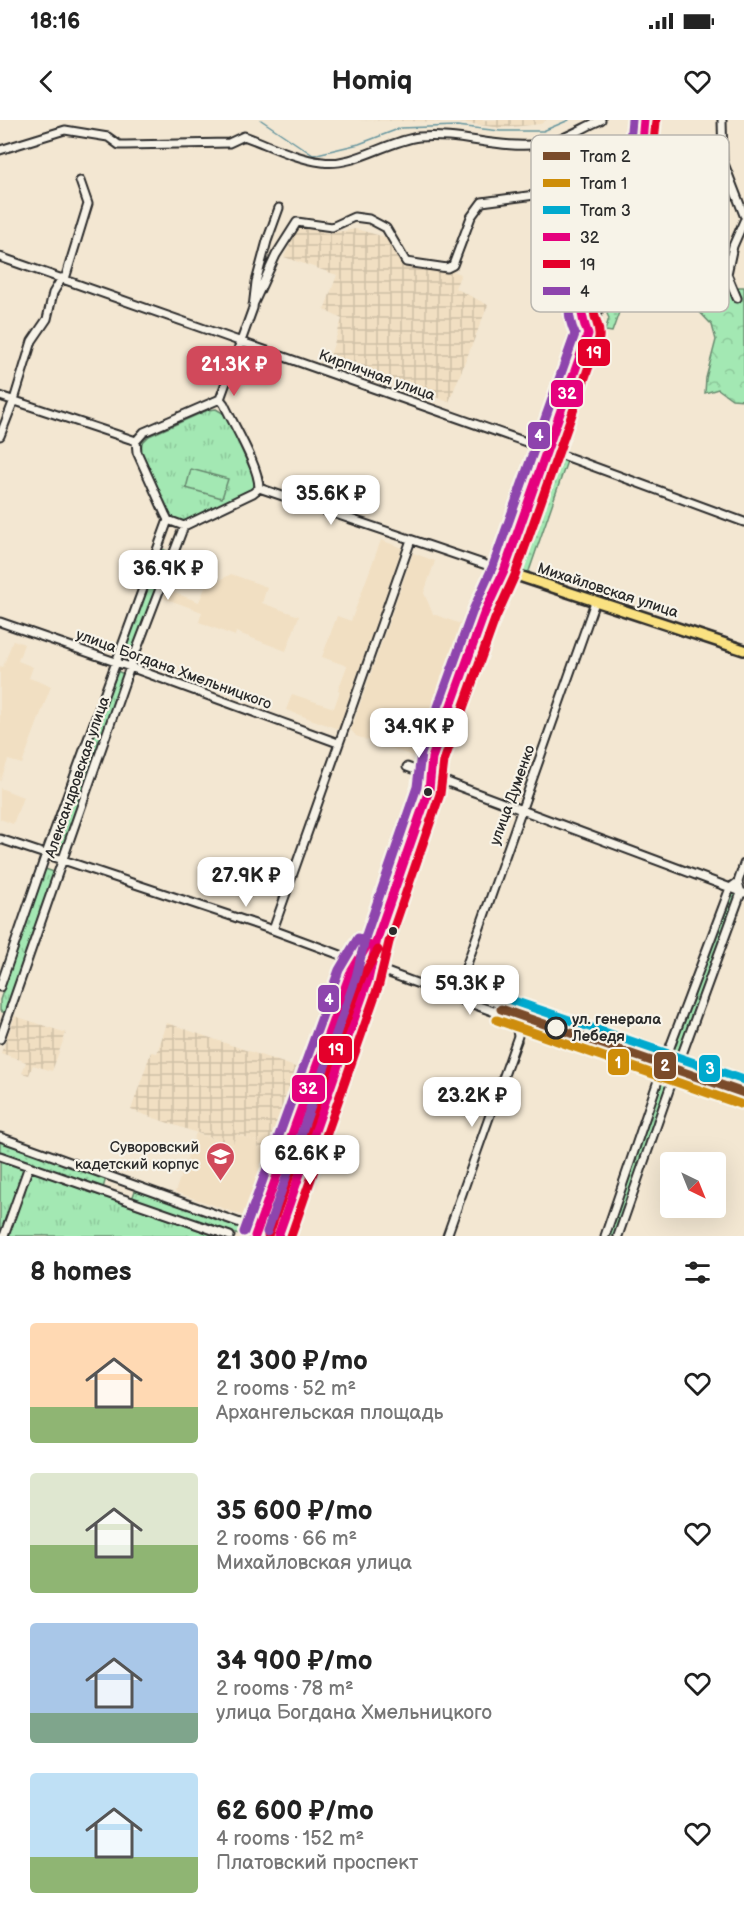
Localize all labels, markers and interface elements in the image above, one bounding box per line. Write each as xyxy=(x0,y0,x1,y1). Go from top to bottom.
text: 18:16 xyxy=(30,8,80,35)
icon: back xyxy=(30,65,63,98)
text: Homiq xyxy=(332,65,412,97)
icon: heart xyxy=(681,65,714,98)
legend xyxy=(531,135,729,312)
text: Tram 2 xyxy=(580,148,631,167)
text: Tram 1 xyxy=(580,175,627,194)
text: Tram 3 xyxy=(580,202,631,221)
text: 32 xyxy=(580,229,600,248)
text: 19 xyxy=(580,256,595,275)
text: 4 xyxy=(580,283,590,302)
line badge: 19 xyxy=(577,338,611,367)
text: 19 xyxy=(586,344,602,363)
pin: 21.3K ₽ xyxy=(179,346,289,397)
street label: Кирпичная улица xyxy=(316,346,438,405)
text: 21.3K ₽ xyxy=(201,353,267,377)
line badge: 32 xyxy=(550,379,584,408)
text: 32 xyxy=(558,385,577,404)
line badge: 4 xyxy=(527,421,551,450)
text: 4 xyxy=(534,427,544,446)
pin: 35.6K ₽ xyxy=(276,475,386,526)
text: 35.6K ₽ xyxy=(296,482,366,506)
pin: 36.9K ₽ xyxy=(113,550,223,601)
text: 36.9K ₽ xyxy=(133,557,203,581)
street label: Михайловская улица xyxy=(535,559,681,622)
street label: улица Богдана Хмельницкого xyxy=(73,625,274,714)
street label: Александровская улица xyxy=(41,694,114,861)
pin: 34.9K ₽ xyxy=(364,708,474,759)
text: 34.9K ₽ xyxy=(384,715,454,739)
street label: улица Думенко xyxy=(486,742,539,848)
unlabelled marker xyxy=(422,786,434,798)
pin: 27.9K ₽ xyxy=(191,857,301,908)
text: 27.9K ₽ xyxy=(211,864,281,888)
unlabelled marker xyxy=(387,925,399,937)
pin: 59.3K ₽ xyxy=(415,965,525,1016)
text: 59.3K ₽ xyxy=(435,972,505,996)
line badge: 4 xyxy=(317,984,340,1013)
text: 4 xyxy=(324,991,334,1010)
place label: ул. генерала Лебедя xyxy=(571,1010,661,1046)
marker: ул. генерала Лебедя xyxy=(545,1017,567,1039)
line badge: 19 xyxy=(318,1035,353,1064)
text: 19 xyxy=(328,1041,344,1060)
line badge: 1 xyxy=(607,1048,630,1076)
line badge: 2 xyxy=(653,1051,677,1080)
text: 1 xyxy=(615,1054,621,1073)
line badge: 3 xyxy=(698,1054,721,1083)
text: 2 xyxy=(660,1057,670,1076)
text: 3 xyxy=(705,1060,715,1079)
line badge: 32 xyxy=(291,1074,326,1103)
pin: 23.2K ₽ xyxy=(417,1077,527,1128)
text: 32 xyxy=(299,1080,318,1099)
text: 23.2K ₽ xyxy=(437,1084,507,1108)
pin: 62.6K ₽ xyxy=(255,1135,365,1186)
place label: Суворовский кадетский корпус xyxy=(75,1138,200,1174)
school or university icon: Суворовский кадетский корпус xyxy=(204,1140,236,1182)
text: 62.6K ₽ xyxy=(274,1142,346,1166)
north arrow xyxy=(660,1152,726,1218)
map controls xyxy=(660,1152,726,1218)
icon: filters xyxy=(681,1256,714,1289)
text: 8 homes xyxy=(30,1257,132,1288)
text: 21 300 ₽/mo xyxy=(216,1346,368,1377)
icon: home xyxy=(78,1347,150,1419)
icon: heart xyxy=(681,1367,714,1400)
text: 2 rooms · 52 m² xyxy=(216,1377,356,1401)
text: Архангельская площадь xyxy=(216,1401,443,1425)
text: 35 600 ₽/mo xyxy=(216,1496,373,1527)
icon: home xyxy=(78,1497,150,1569)
icon: heart xyxy=(681,1517,714,1550)
text: 2 rooms · 66 m² xyxy=(216,1527,357,1551)
text: Михайловская улица xyxy=(216,1551,412,1575)
text: 34 900 ₽/mo xyxy=(216,1646,372,1677)
icon: home xyxy=(78,1647,150,1719)
icon: heart xyxy=(681,1667,714,1700)
text: 2 rooms · 78 m² xyxy=(216,1677,354,1701)
text: улица Богдана Хмельницкого xyxy=(216,1701,492,1725)
text: 62 600 ₽/mo xyxy=(216,1796,374,1827)
icon: home xyxy=(78,1797,150,1869)
icon: heart xyxy=(681,1817,714,1850)
text: 4 rooms · 152 m² xyxy=(216,1827,364,1851)
text: Платовский проспект xyxy=(216,1851,418,1875)

